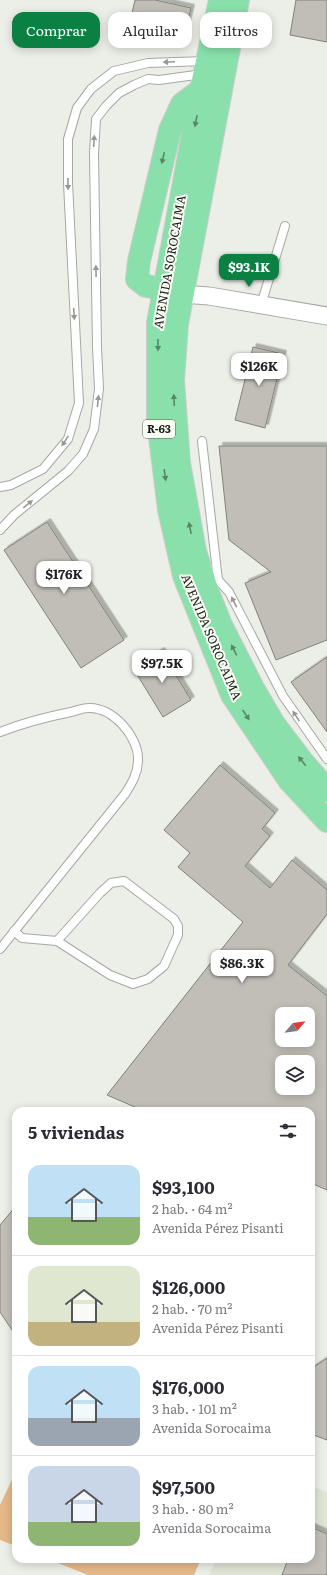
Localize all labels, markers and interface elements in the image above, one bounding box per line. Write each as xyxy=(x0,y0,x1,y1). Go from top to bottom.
chip: Comprar xyxy=(12,12,100,48)
chip: Alquilar xyxy=(108,12,192,48)
chip: Filtros xyxy=(200,12,272,48)
one-way arrow xyxy=(162,59,175,65)
one-way arrow xyxy=(192,114,198,127)
one-way arrow xyxy=(91,135,98,147)
one-way arrow xyxy=(160,152,166,164)
one-way arrow xyxy=(65,178,71,191)
street label: AVENIDA SOROCAIMA xyxy=(148,194,190,330)
pin: $93.1K xyxy=(216,254,282,288)
text: $93.1K xyxy=(228,257,270,276)
one-way arrow xyxy=(92,265,99,277)
one-way arrow xyxy=(71,308,78,320)
one-way arrow xyxy=(155,339,161,352)
pin: $126K xyxy=(231,353,287,387)
text: $126K xyxy=(240,356,278,375)
one-way arrow xyxy=(171,393,177,406)
one-way arrow xyxy=(94,395,101,407)
road number: R-63 xyxy=(143,420,175,438)
one-way arrow xyxy=(61,436,69,446)
one-way arrow xyxy=(162,469,168,481)
one-way arrow xyxy=(23,499,34,508)
one-way arrow xyxy=(187,522,193,535)
pin: $176K xyxy=(36,561,92,595)
text: $176K xyxy=(45,564,83,583)
street label: AVENIDA SOROCAIMA xyxy=(177,571,247,703)
one-way arrow xyxy=(231,596,238,608)
one-way arrow xyxy=(231,645,237,656)
pin: $97.5K xyxy=(129,650,195,684)
text: $97.5K xyxy=(141,653,183,672)
one-way arrow xyxy=(242,710,250,720)
one-way arrow xyxy=(292,711,300,722)
one-way arrow xyxy=(297,755,306,766)
pin: $86.3K xyxy=(209,950,275,984)
text: $86.3K xyxy=(220,953,264,972)
north arrow xyxy=(275,1007,315,1047)
map controls xyxy=(275,1007,315,1095)
button: layers xyxy=(275,1055,315,1095)
text: 5 viviendas xyxy=(28,1119,124,1144)
icon: filters xyxy=(277,1120,299,1142)
text: $93,100 xyxy=(152,1174,215,1199)
icon: home xyxy=(60,1181,108,1229)
text: 2 hab. · 64 m² xyxy=(152,1199,233,1218)
text: Avenida Pérez Pisanti xyxy=(152,1218,284,1237)
text: $126,000 xyxy=(152,1274,225,1299)
icon: home xyxy=(60,1282,108,1330)
text: 2 hab. · 70 m² xyxy=(152,1299,233,1318)
text: Avenida Pérez Pisanti xyxy=(152,1318,284,1337)
text: $176,000 xyxy=(152,1374,225,1399)
icon: home xyxy=(60,1382,108,1430)
text: 3 hab. · 101 m² xyxy=(152,1399,237,1418)
text: Avenida Sorocaima xyxy=(152,1418,271,1437)
text: $97,500 xyxy=(152,1474,215,1499)
icon: home xyxy=(60,1482,108,1530)
text: 3 hab. · 80 m² xyxy=(152,1499,234,1518)
text: Avenida Sorocaima xyxy=(152,1518,271,1537)

